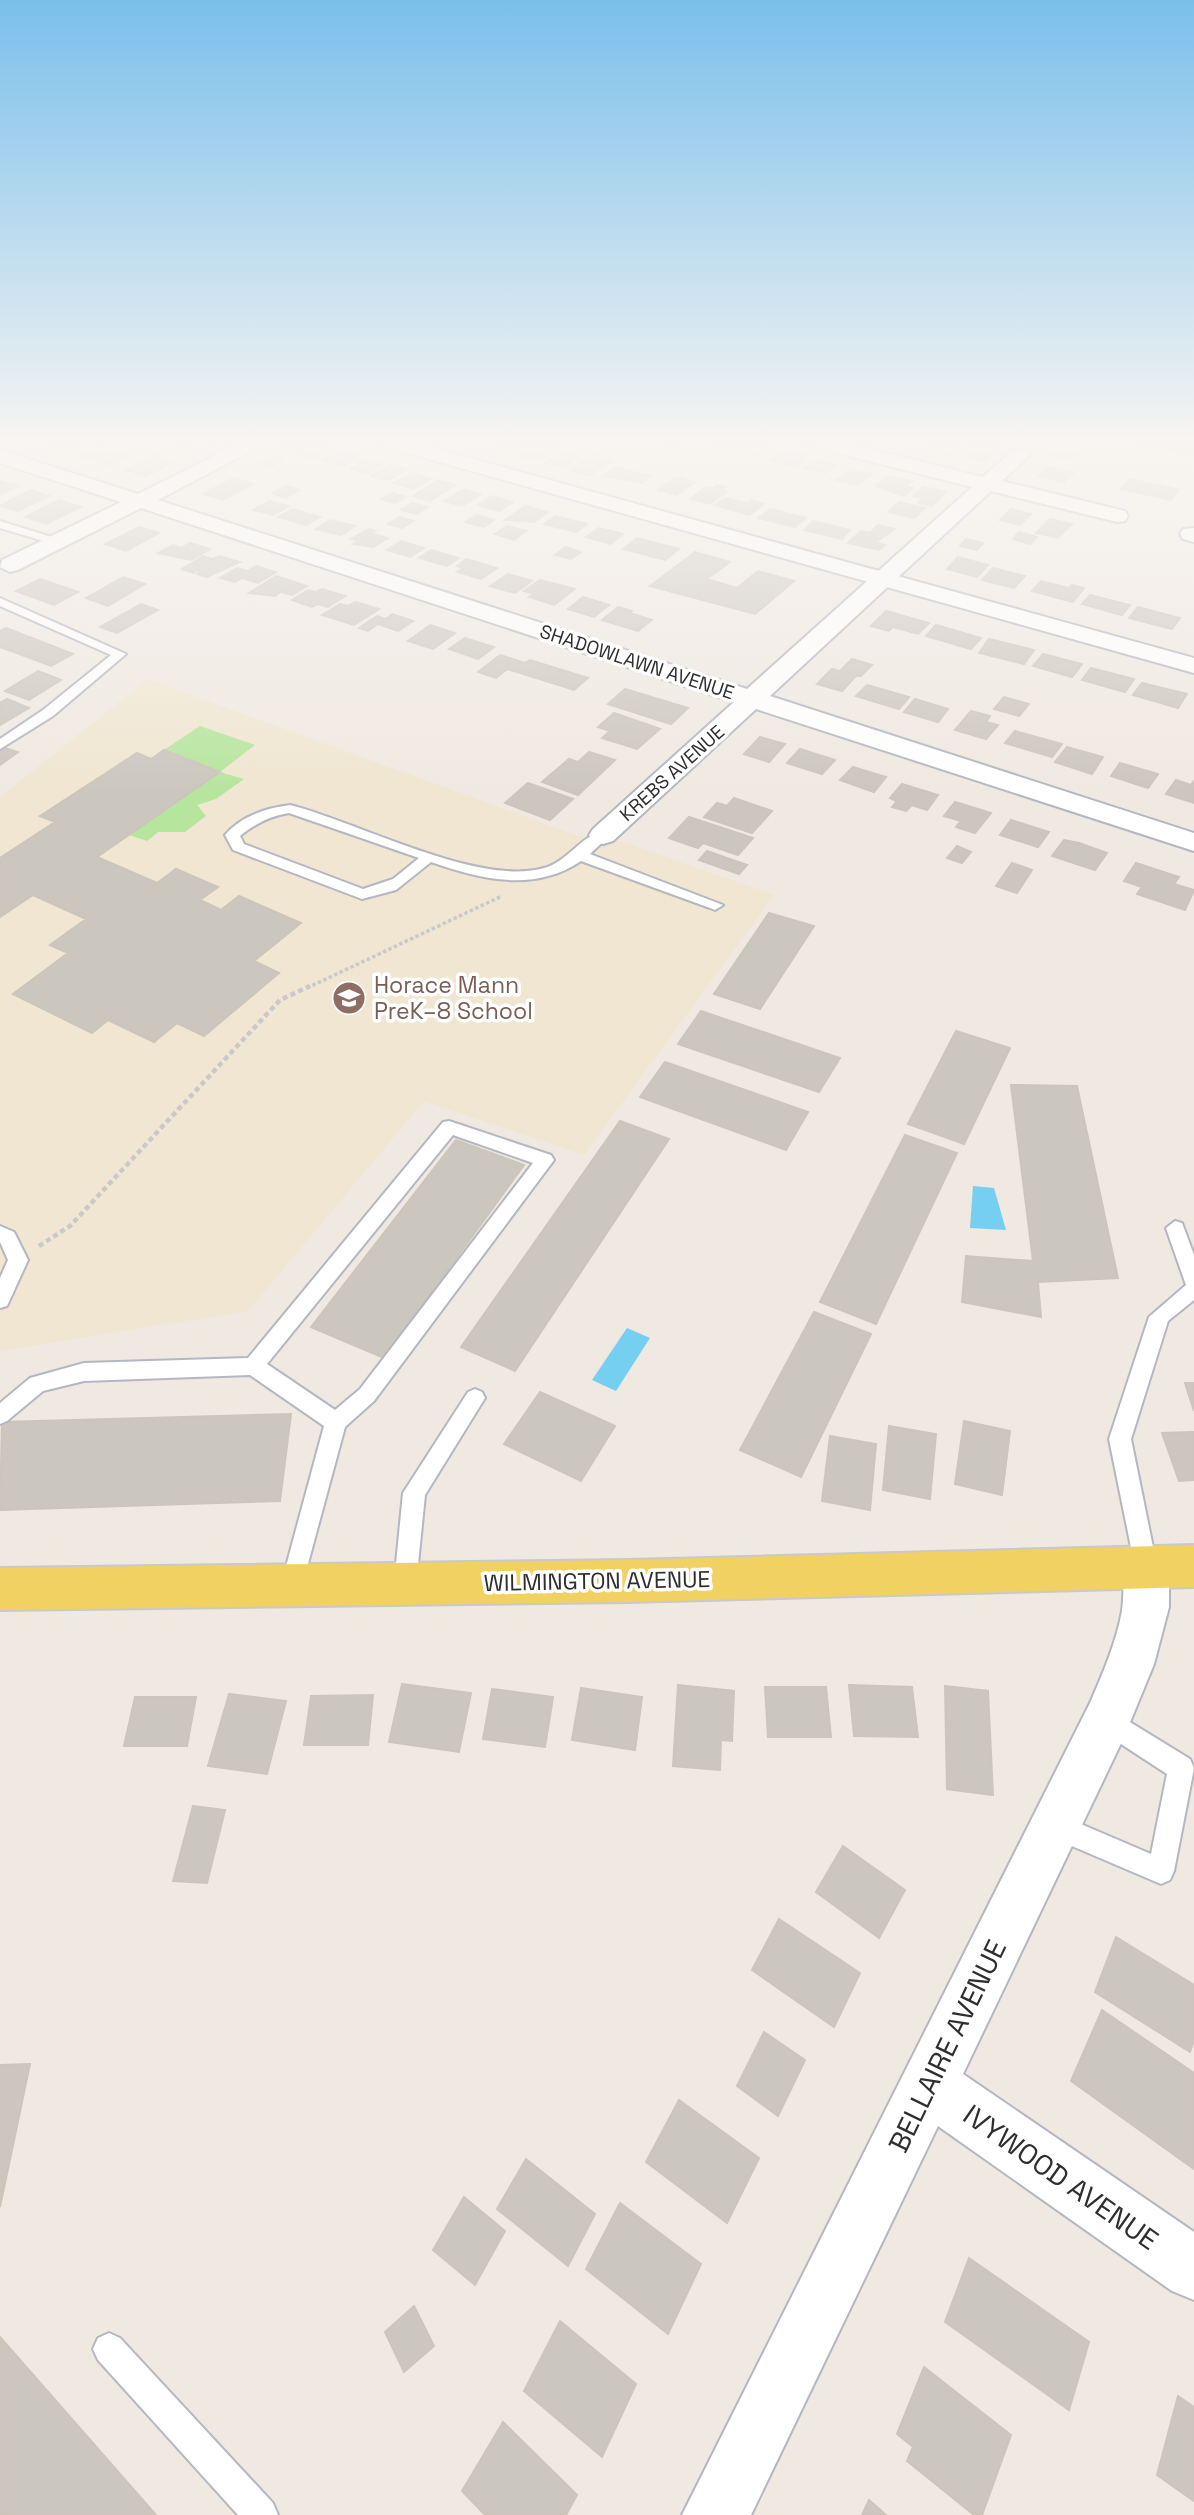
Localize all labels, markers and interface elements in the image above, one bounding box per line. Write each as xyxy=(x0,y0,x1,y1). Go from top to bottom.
street label: SHADOWLAWN AVENUE xyxy=(537,619,737,705)
street label: KREBS AVENUE xyxy=(614,719,730,827)
place label: Horace Mann PreK–8 School xyxy=(374,970,533,1026)
school or university icon: Horace Mann PreK–8 School xyxy=(330,979,368,1017)
street label: WILMINGTON AVENUE xyxy=(483,1564,711,1598)
street label: BELLAIRE AVENUE xyxy=(880,1934,1014,2158)
street label: IVYWOOD AVENUE xyxy=(956,2096,1166,2258)

